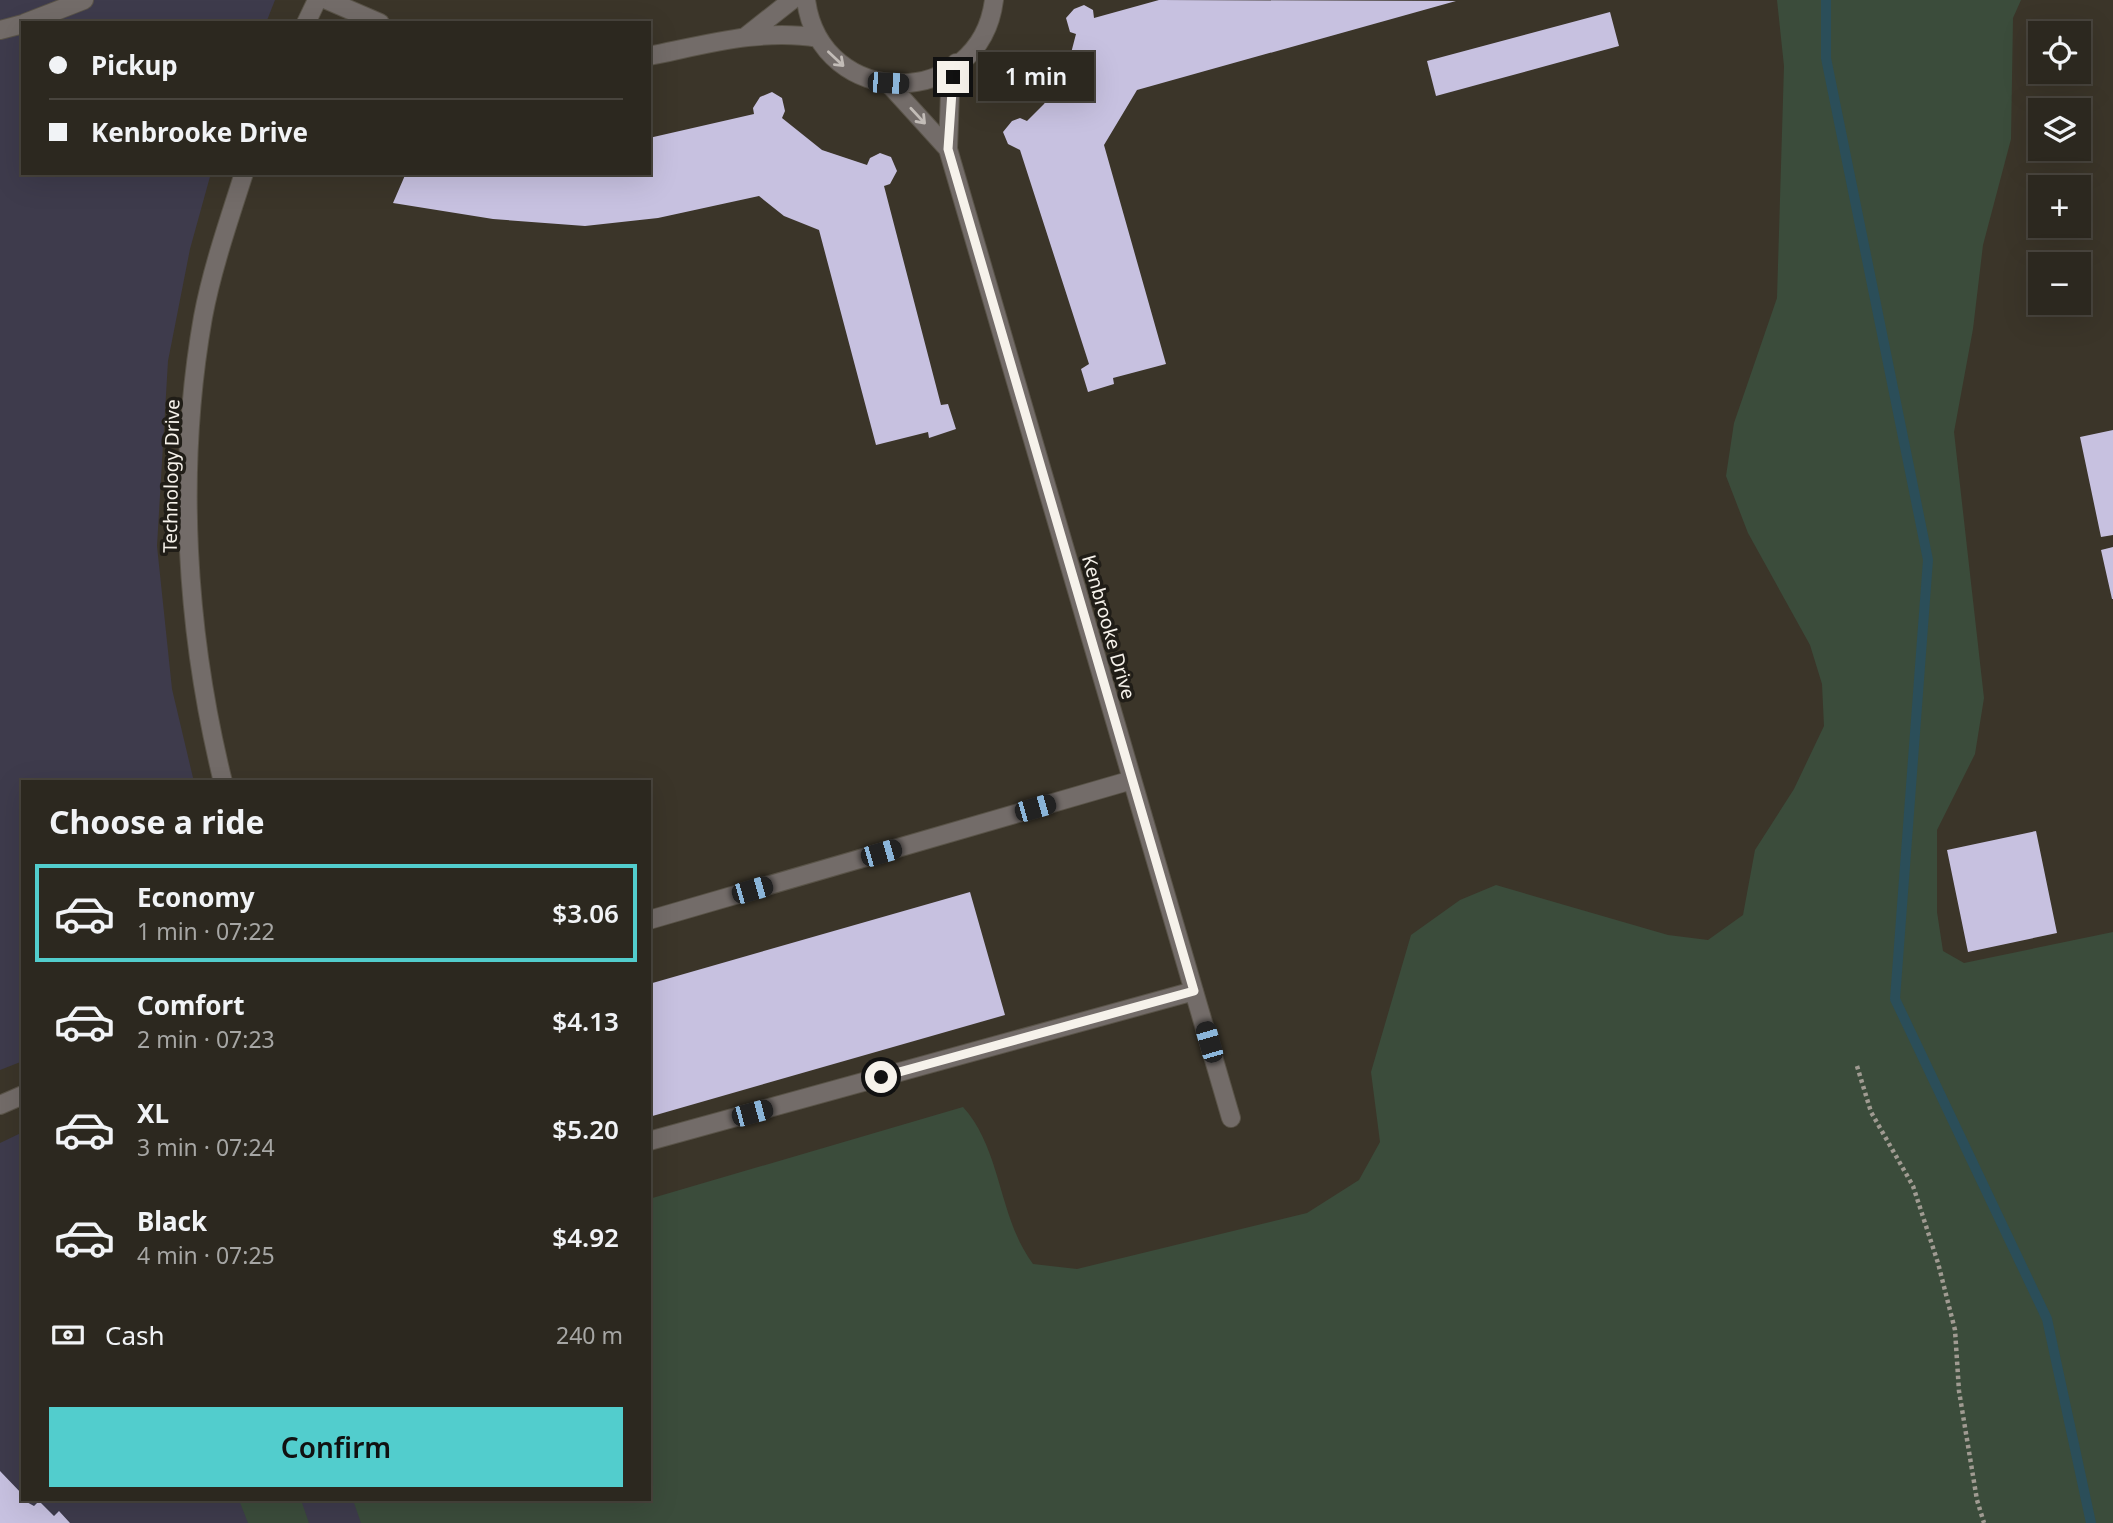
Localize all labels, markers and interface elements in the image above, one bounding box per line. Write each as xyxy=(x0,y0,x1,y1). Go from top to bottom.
map controls xyxy=(2028,21,2091,315)
button: locate xyxy=(2028,21,2091,84)
text: Pickup xyxy=(91,47,178,83)
one-way arrow xyxy=(827,51,844,68)
callout: 1 min xyxy=(978,52,1093,102)
text: 1 min xyxy=(1005,60,1067,92)
route end xyxy=(937,61,969,93)
car xyxy=(867,71,910,95)
button: layers xyxy=(2028,98,2091,161)
one-way arrow xyxy=(910,107,926,125)
text: Kenbrooke Drive xyxy=(91,114,308,150)
button: + xyxy=(2028,175,2091,238)
button: − xyxy=(2028,252,2091,315)
street label: Technology Drive xyxy=(157,399,185,553)
street label: Kenbrooke Drive xyxy=(1076,552,1142,702)
car xyxy=(1012,792,1059,824)
text: Choose a ride xyxy=(49,800,265,843)
car xyxy=(858,837,905,869)
car xyxy=(729,874,776,906)
text: Economy xyxy=(137,879,255,915)
icon: car xyxy=(53,882,116,945)
text: $3.06 xyxy=(552,895,619,931)
text: 1 min · 07:22 xyxy=(137,915,275,947)
text: Comfort xyxy=(137,987,245,1023)
icon: car xyxy=(53,990,116,1053)
text: $4.13 xyxy=(552,1003,619,1039)
car xyxy=(1194,1019,1225,1065)
text: 2 min · 07:23 xyxy=(137,1023,275,1055)
route start xyxy=(865,1061,897,1093)
text: XL xyxy=(137,1095,169,1131)
car xyxy=(729,1097,776,1129)
icon: car xyxy=(53,1098,116,1161)
text: $5.20 xyxy=(552,1111,619,1147)
text: 3 min · 07:24 xyxy=(137,1131,275,1163)
text: Black xyxy=(137,1203,207,1239)
icon: car xyxy=(53,1206,116,1269)
text: $4.92 xyxy=(552,1219,619,1255)
text: 4 min · 07:25 xyxy=(137,1239,275,1271)
icon: cash xyxy=(49,1316,87,1354)
text: Cash xyxy=(105,1317,165,1353)
text: 240 m xyxy=(556,1319,623,1351)
button: Confirm xyxy=(49,1407,623,1487)

